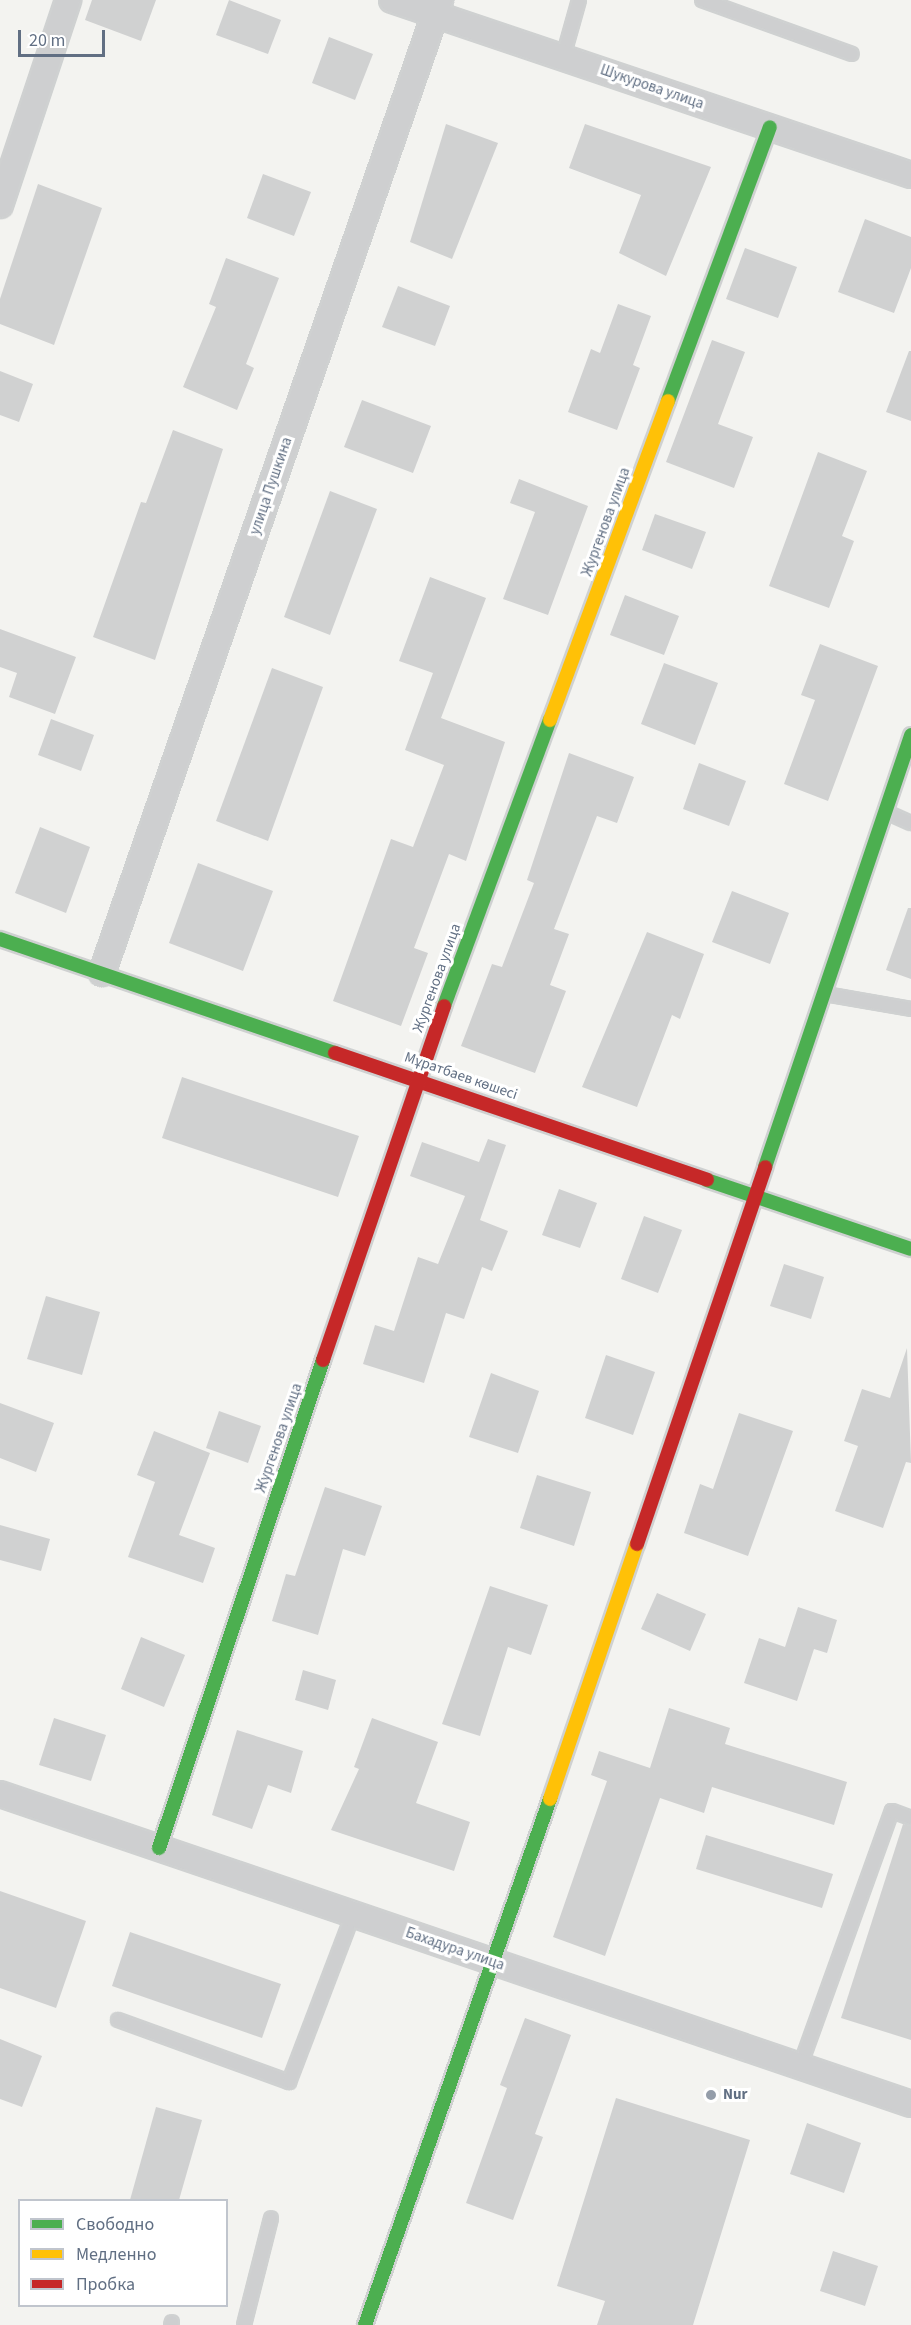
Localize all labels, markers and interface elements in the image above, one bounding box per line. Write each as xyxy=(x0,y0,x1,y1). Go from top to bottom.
scale bar xyxy=(21,18,108,56)
text: 20 m xyxy=(29,28,65,53)
street label: Шукурова улица xyxy=(598,61,706,113)
street label: улица Пушкина xyxy=(246,435,296,537)
street label: Жургенова улица xyxy=(578,465,634,579)
street label: Жургенова улица xyxy=(409,921,465,1035)
street label: Мұратбаев көшесі xyxy=(402,1048,520,1104)
street label: Жургенова улица xyxy=(252,1381,306,1495)
street label: Бахадура улица xyxy=(403,1924,507,1974)
place label: Nur xyxy=(723,2086,747,2104)
marker: Nur xyxy=(704,2088,718,2102)
legend xyxy=(18,2199,228,2307)
text: Свободно xyxy=(76,2212,154,2237)
text: Медленно xyxy=(76,2242,156,2267)
text: Пробка xyxy=(76,2272,135,2297)

